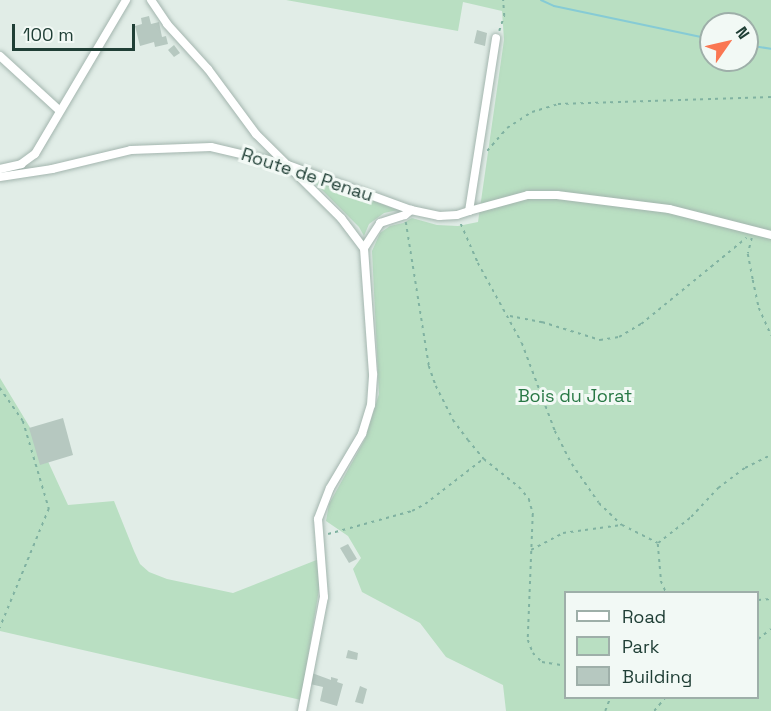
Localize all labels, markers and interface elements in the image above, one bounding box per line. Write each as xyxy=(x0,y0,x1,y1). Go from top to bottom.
scale bar xyxy=(15,12,138,50)
north arrow xyxy=(699,12,759,72)
text: N xyxy=(731,22,754,43)
text: 100 m xyxy=(23,23,74,46)
street label: Route de Penau xyxy=(239,144,375,206)
park label: Bois du Jorat xyxy=(518,385,632,407)
legend xyxy=(564,591,759,699)
text: Road xyxy=(622,605,666,628)
text: Park xyxy=(622,635,659,658)
text: Building xyxy=(622,665,692,688)

